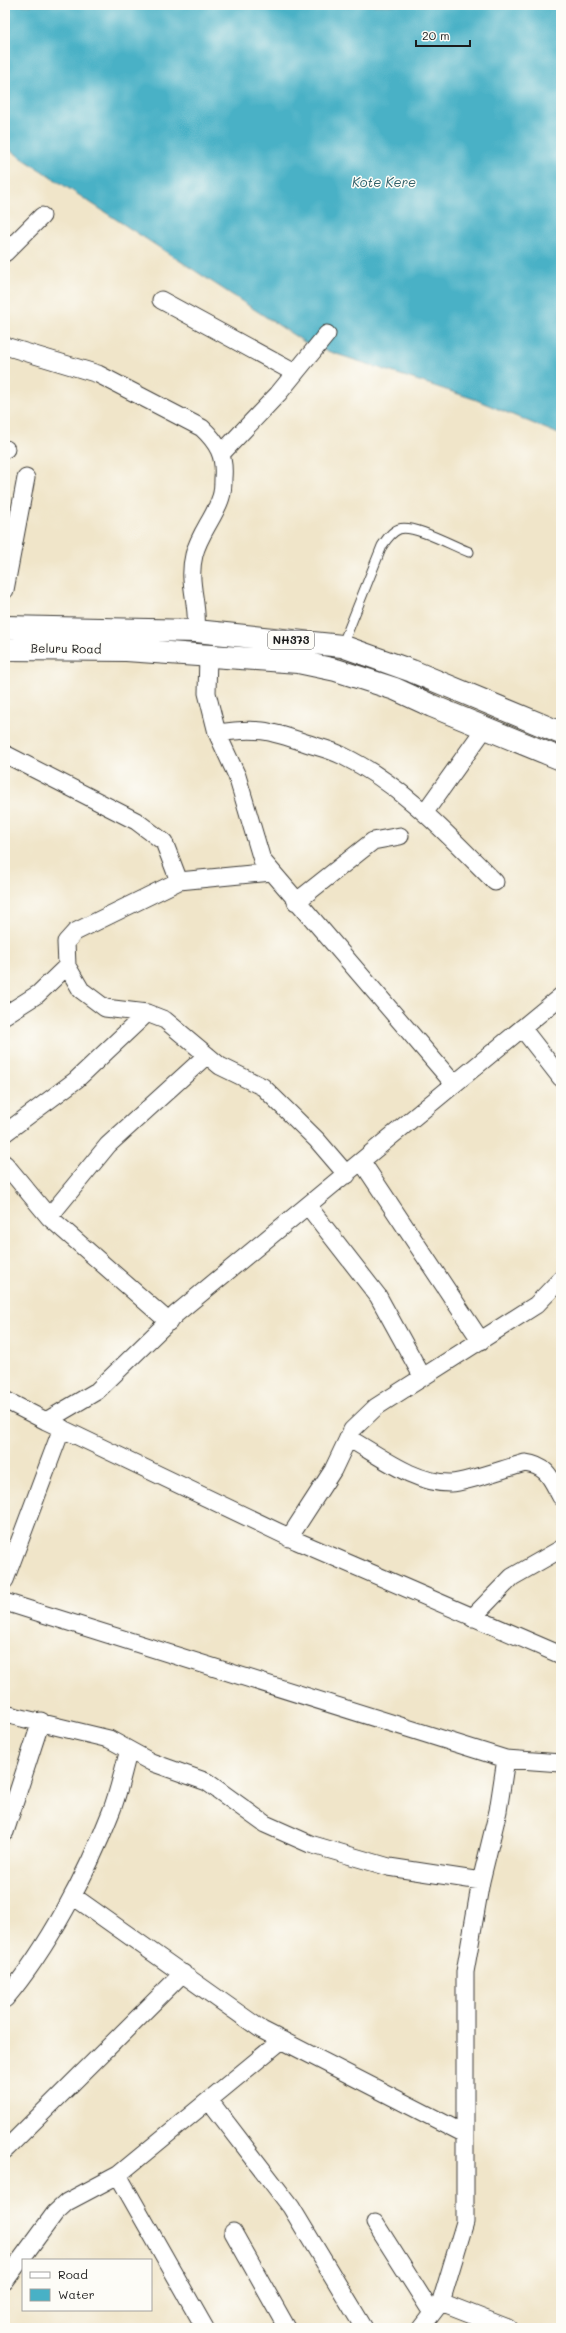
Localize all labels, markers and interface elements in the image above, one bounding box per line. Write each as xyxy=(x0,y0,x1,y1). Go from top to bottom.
scale bar xyxy=(416,22,470,48)
text: 20 m xyxy=(422,27,450,43)
water label: Kote Kere xyxy=(352,173,416,190)
road number: NH373 xyxy=(268,631,314,649)
street label: Beluru Road xyxy=(30,639,102,657)
legend xyxy=(22,2259,152,2311)
text: Road xyxy=(58,2266,88,2282)
text: Water xyxy=(58,2286,95,2302)

